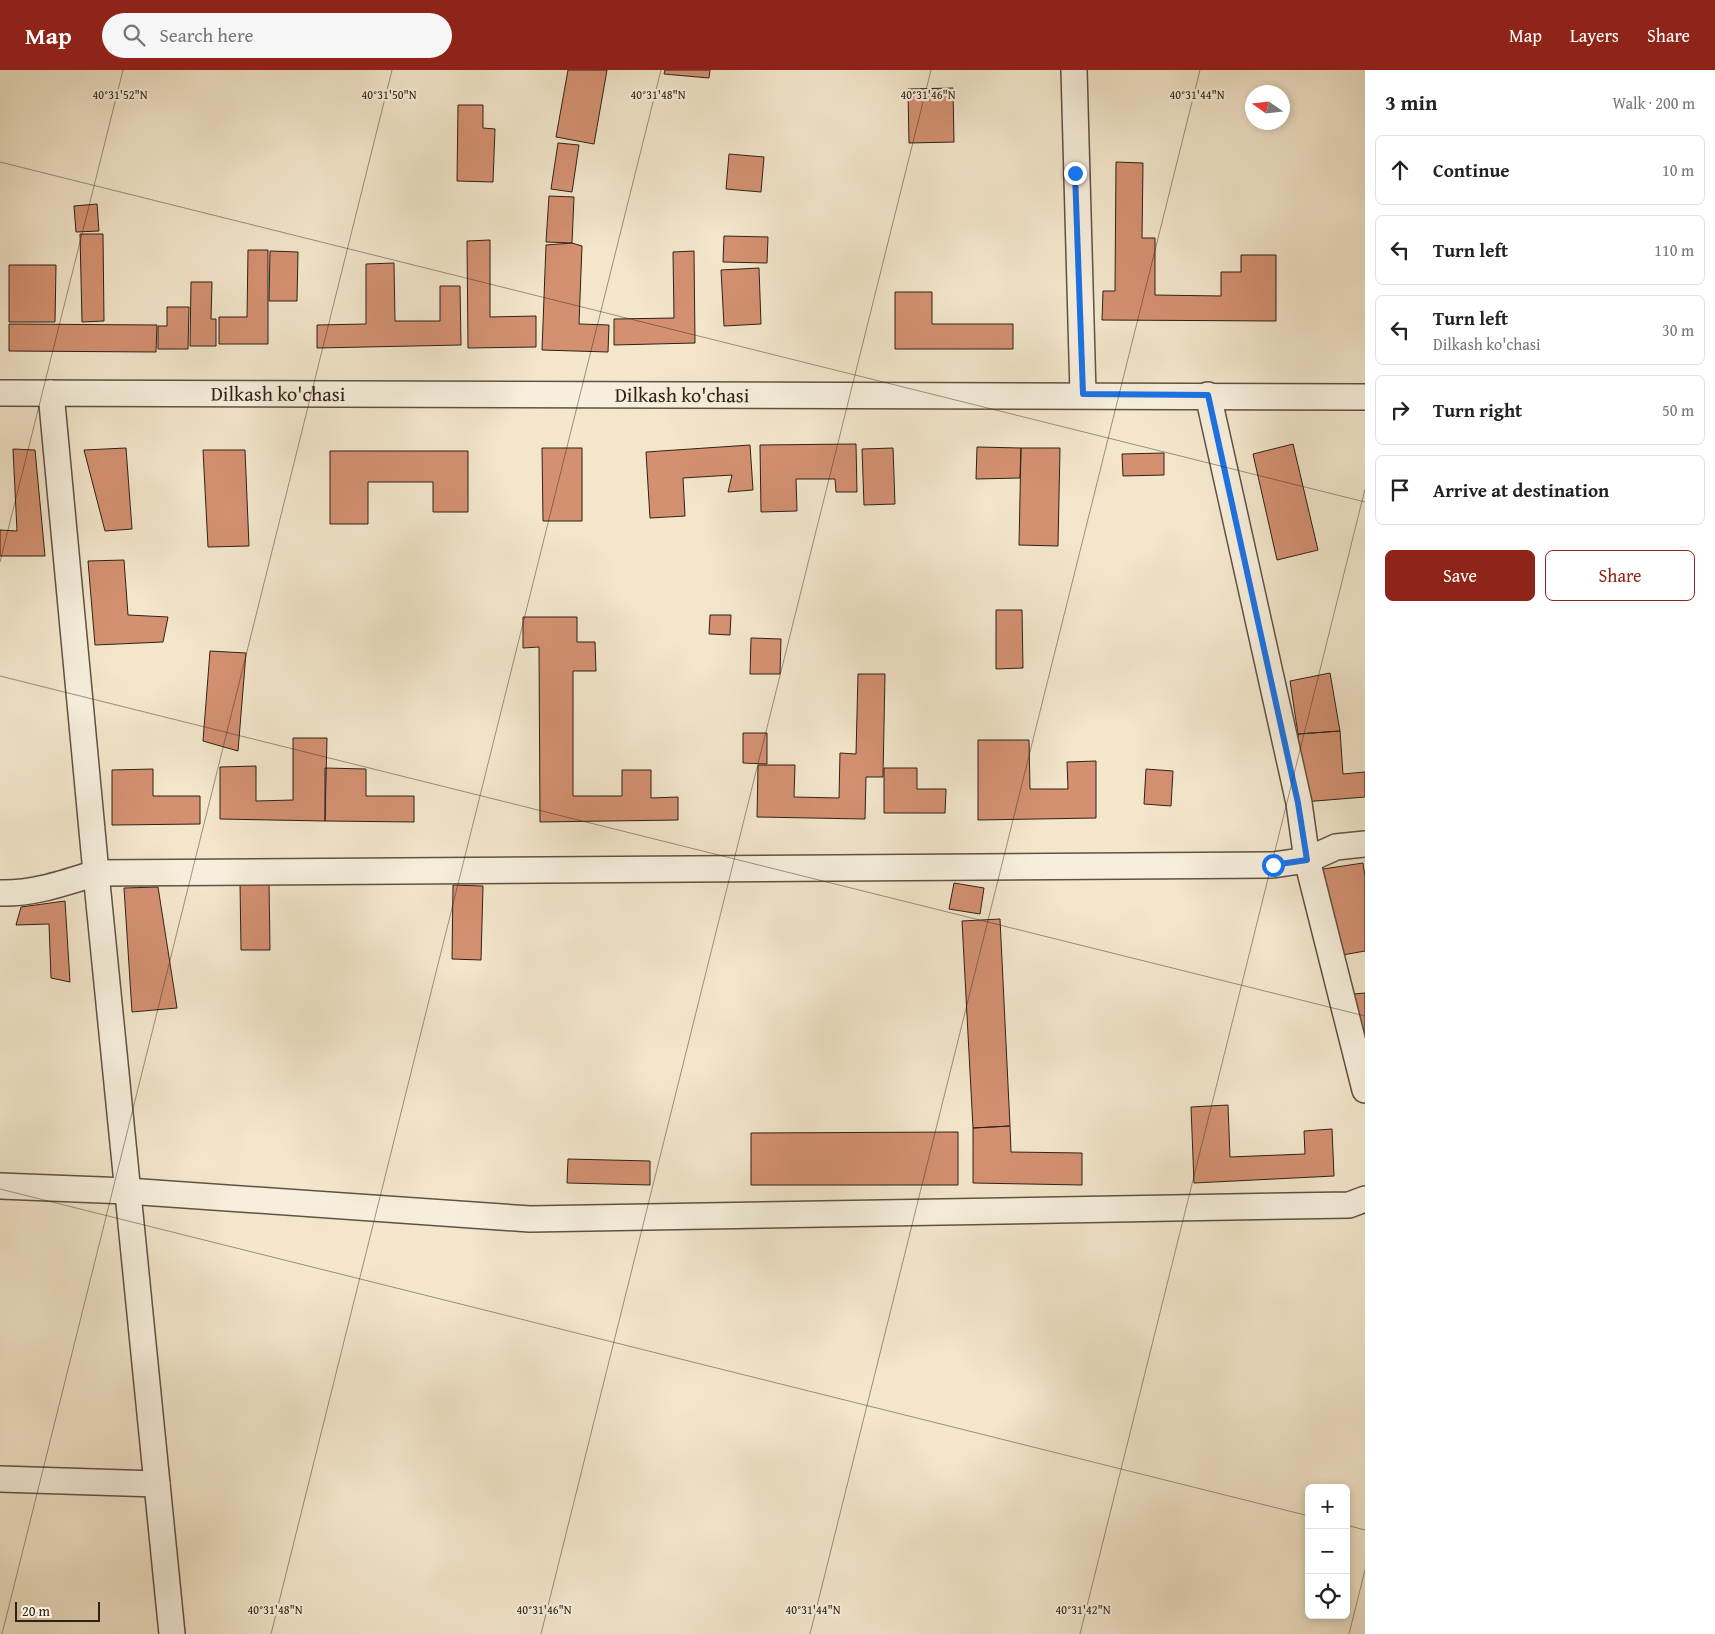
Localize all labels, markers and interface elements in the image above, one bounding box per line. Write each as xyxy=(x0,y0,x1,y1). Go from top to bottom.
search box xyxy=(102,13,452,58)
text: Map xyxy=(25,18,72,53)
icon: search xyxy=(120,21,148,49)
text: Search here xyxy=(160,21,253,49)
text: Map xyxy=(1509,22,1542,49)
text: Layers xyxy=(1570,22,1619,49)
text: Share xyxy=(1647,22,1690,49)
north arrow xyxy=(1245,85,1290,130)
text: 40°31'52"N xyxy=(92,86,148,103)
text: 40°31'50"N xyxy=(361,86,417,103)
text: 40°31'48"N xyxy=(630,86,686,103)
text: 40°31'46"N xyxy=(900,86,956,103)
text: 40°31'44"N xyxy=(1169,86,1225,103)
text: 3 min xyxy=(1385,87,1437,118)
text: Walk · 200 m xyxy=(1612,91,1695,115)
icon: ahead xyxy=(1386,156,1414,184)
text: Continue xyxy=(1433,156,1510,184)
text: 10 m xyxy=(1662,158,1694,182)
route end xyxy=(1064,162,1087,185)
icon: left xyxy=(1386,236,1414,264)
text: Turn left xyxy=(1433,236,1508,264)
text: 110 m xyxy=(1654,238,1694,262)
text: Turn left xyxy=(1433,304,1508,332)
icon: left xyxy=(1386,316,1414,344)
text: 30 m xyxy=(1662,318,1694,342)
text: Dilkash ko'chasi xyxy=(1433,332,1541,356)
street label: Dilkash ko'chasi xyxy=(211,379,346,408)
street label: Dilkash ko'chasi xyxy=(615,380,750,409)
icon: right xyxy=(1386,396,1414,424)
text: Turn right xyxy=(1433,396,1522,424)
text: 50 m xyxy=(1662,398,1694,422)
icon: arrive xyxy=(1386,476,1414,504)
text: Arrive at destination xyxy=(1433,476,1609,504)
button: Save xyxy=(1385,550,1535,601)
button: Share xyxy=(1545,550,1695,601)
route start xyxy=(1262,854,1285,877)
map controls xyxy=(1305,1484,1350,1619)
button: + xyxy=(1305,1484,1350,1529)
button: − xyxy=(1305,1529,1350,1574)
button: locate xyxy=(1305,1574,1350,1619)
scale bar xyxy=(15,1599,100,1622)
text: 20 m xyxy=(22,1601,50,1621)
text: 40°31'48"N xyxy=(247,1601,303,1618)
text: 40°31'46"N xyxy=(516,1601,572,1618)
text: 40°31'44"N xyxy=(785,1601,841,1618)
text: 40°31'42"N xyxy=(1055,1601,1111,1618)

